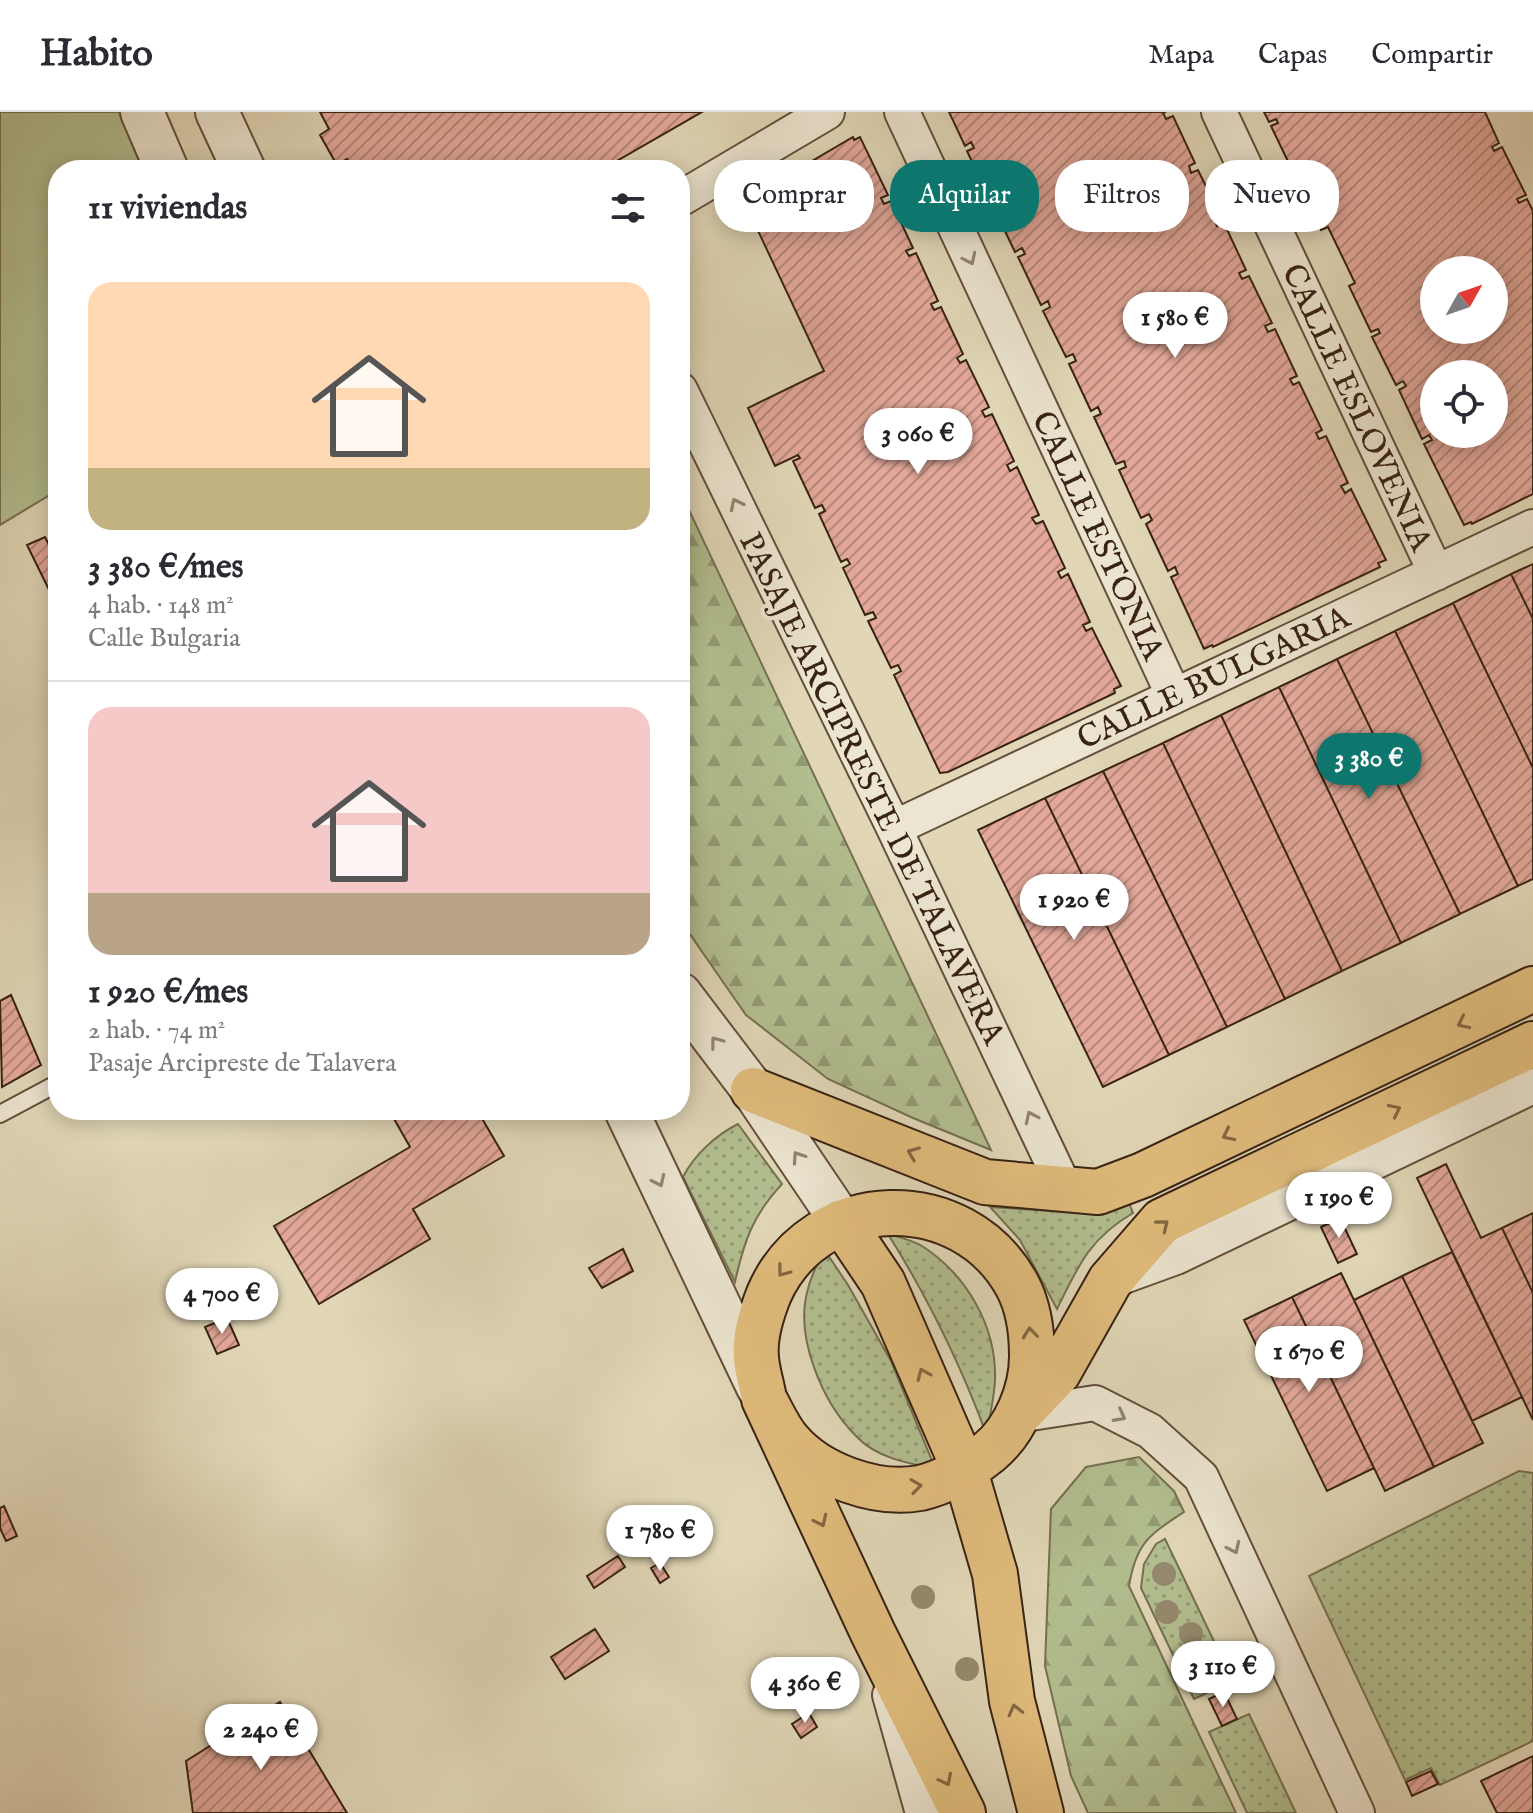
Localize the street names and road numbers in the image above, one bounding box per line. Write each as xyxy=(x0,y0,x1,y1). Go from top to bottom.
street label: CALLE ESLOVENIA xyxy=(1271,258,1441,560)
street label: CALLE ESTONIA xyxy=(1021,405,1173,668)
street label: PASAJE ARCIPRESTE DE TALAVERA xyxy=(729,526,1014,1053)
street label: CALLE BULGARIA xyxy=(1071,598,1358,760)

